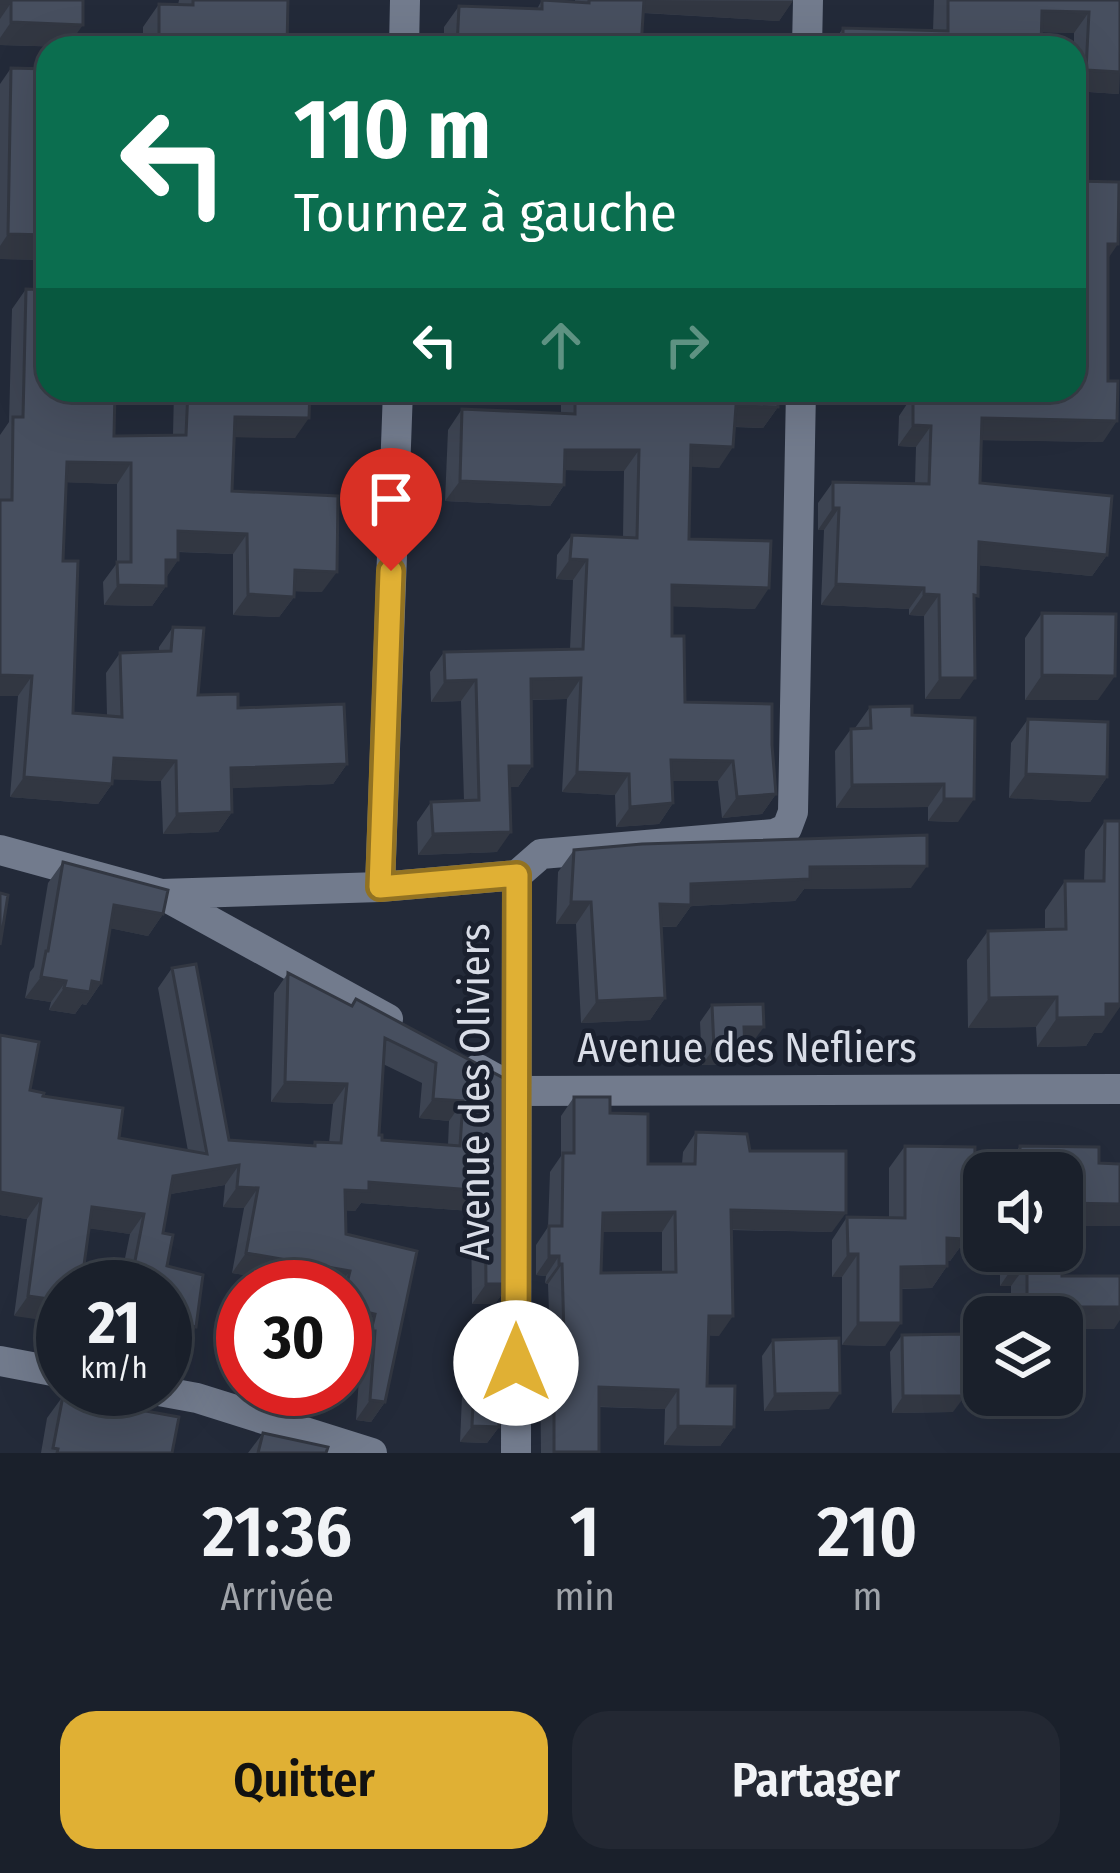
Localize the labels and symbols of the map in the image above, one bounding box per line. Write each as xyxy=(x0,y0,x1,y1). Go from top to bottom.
pin xyxy=(340,448,442,571)
street label: Avenue des Oliviers xyxy=(450,923,500,1261)
street label: Avenue des Nefliers xyxy=(577,1023,917,1073)
speed limit sign: 30 xyxy=(216,1260,372,1416)
position arrow xyxy=(453,1300,579,1426)

